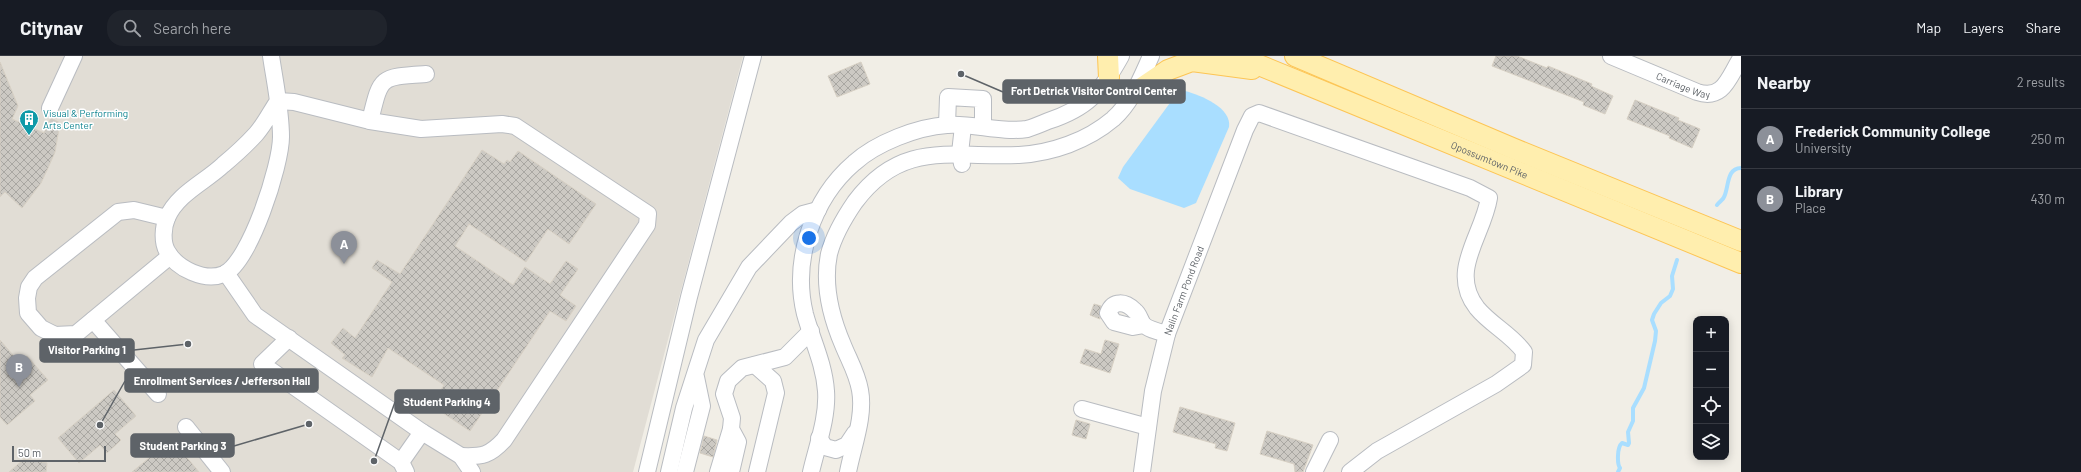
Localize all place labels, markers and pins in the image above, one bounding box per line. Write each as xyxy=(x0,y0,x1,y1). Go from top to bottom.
callout: Fort Detrick Visitor Control Center xyxy=(1003,80,1185,103)
place label: Visual & Performing Arts Center xyxy=(43,107,128,131)
building icon: Visual & Performing Arts Center xyxy=(18,108,40,136)
pin: A xyxy=(331,231,357,264)
callout: Visitor Parking 1 xyxy=(40,339,134,362)
pin: B xyxy=(6,354,32,387)
callout: Enrollment Services / Jefferson Hall xyxy=(125,369,318,392)
callout: Student Parking 4 xyxy=(395,390,499,413)
callout: Student Parking 3 xyxy=(131,434,234,457)

